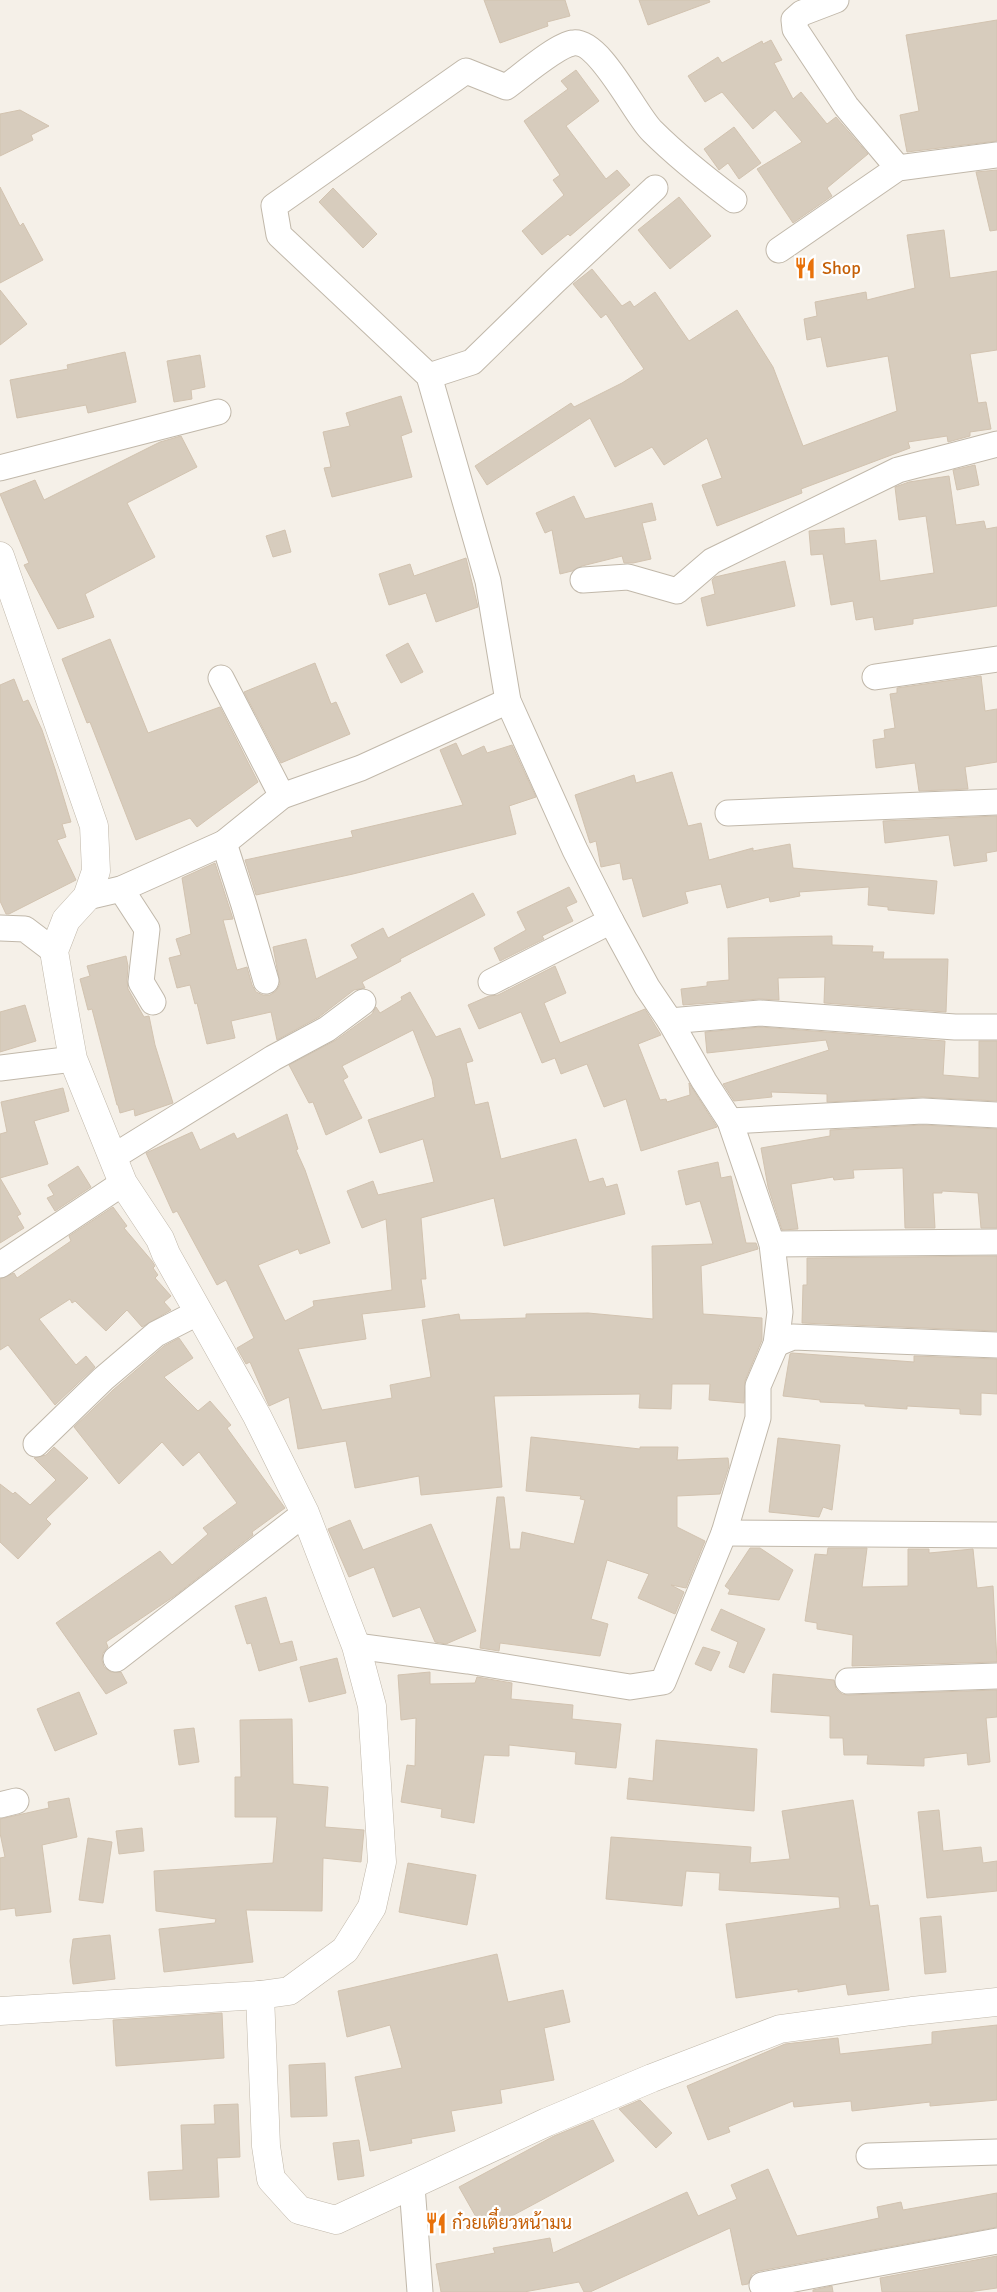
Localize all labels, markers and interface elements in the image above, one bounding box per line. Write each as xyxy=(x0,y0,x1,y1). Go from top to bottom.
restaurant icon: Shop xyxy=(792,255,818,281)
place label: Shop xyxy=(822,257,861,279)
place label: ก๋วยเตี๋ยวหน้ามน xyxy=(452,2207,572,2234)
restaurant icon: ก๋วยเตี๋ยวหน้ามน xyxy=(423,2210,449,2236)

